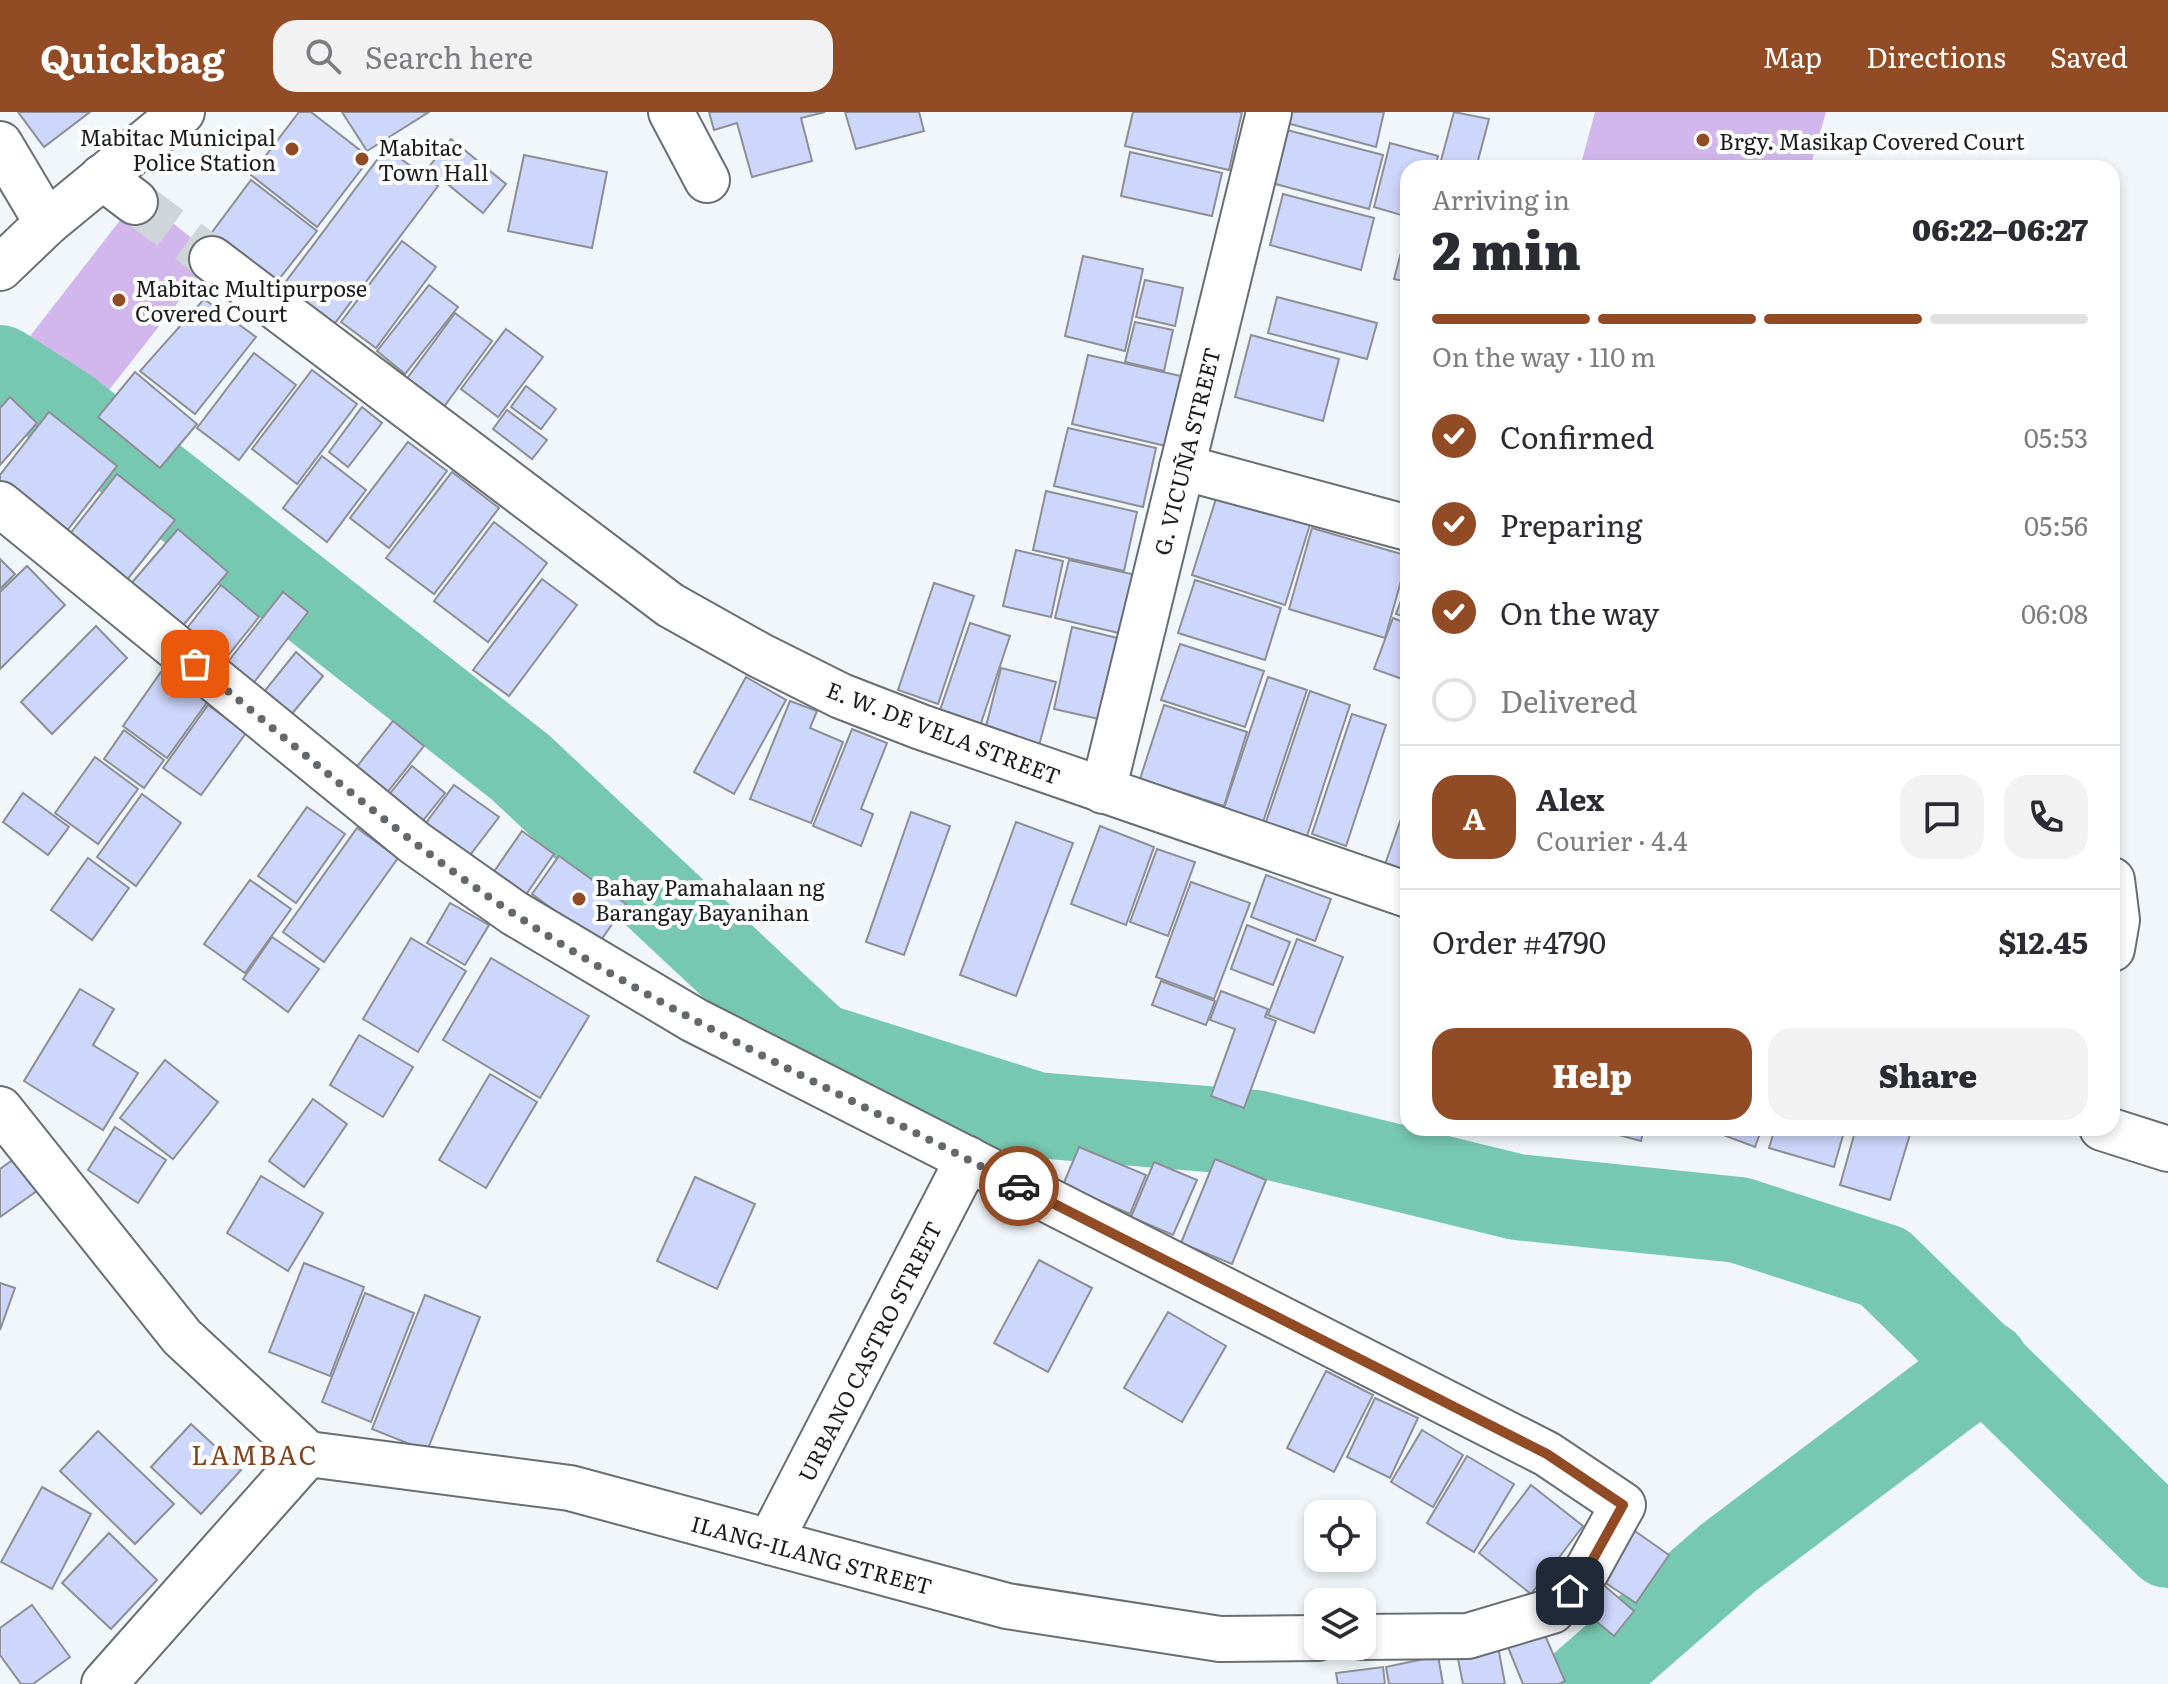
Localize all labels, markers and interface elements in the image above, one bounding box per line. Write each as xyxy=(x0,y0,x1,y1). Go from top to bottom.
search box xyxy=(273,20,833,92)
text: Quickbag xyxy=(40,28,225,85)
icon: search xyxy=(301,34,345,78)
text: Search here xyxy=(365,34,533,78)
text: Map xyxy=(1763,35,1822,77)
text: Directions xyxy=(1866,35,2006,77)
text: Saved xyxy=(2050,35,2128,77)
place label: Mabitac Municipal Police Station xyxy=(79,120,276,178)
place label: Brgy. Masikap Covered Court xyxy=(1719,124,2025,157)
place label: Mabitac Town Hall xyxy=(378,130,488,188)
marker: Brgy. Masikap Covered Court xyxy=(1694,131,1712,149)
marker: Mabitac Municipal Police Station xyxy=(283,140,301,158)
marker: Mabitac Town Hall xyxy=(353,150,371,168)
text: Arriving in xyxy=(1432,179,1570,218)
text: 06:22–06:27 xyxy=(1912,206,2088,250)
text: 2 min xyxy=(1432,209,1581,286)
place label: Mabitac Multipurpose Covered Court xyxy=(135,271,367,329)
marker: Mabitac Multipurpose Covered Court xyxy=(110,291,128,309)
text: On the way · 110 m xyxy=(1432,336,1656,375)
street label: G. VICUÑA STREET xyxy=(1144,344,1228,558)
icon: check xyxy=(1432,414,1476,458)
text: Confirmed xyxy=(1500,414,1654,458)
text: 05:53 xyxy=(2024,417,2088,456)
icon: check xyxy=(1432,502,1476,546)
text: Preparing xyxy=(1500,502,1642,546)
text: 05:56 xyxy=(2024,505,2088,544)
icon: check xyxy=(1432,590,1476,634)
text: On the way xyxy=(1500,590,1659,634)
text: 06:08 xyxy=(2021,593,2088,632)
pin xyxy=(161,630,229,698)
icon: bag xyxy=(173,642,217,686)
street label: E. W. DE VELA STREET xyxy=(822,672,1066,792)
text: Delivered xyxy=(1500,678,1637,722)
button: chat xyxy=(1900,775,1984,859)
button: phone xyxy=(2004,775,2088,859)
text: Alex xyxy=(1536,776,1604,820)
text: A xyxy=(1463,795,1485,839)
text: Courier · 4.4 xyxy=(1536,820,1688,859)
place label: Bahay Pamahalaan ng Barangay Bayanihan xyxy=(595,870,826,928)
marker: Bahay Pamahalaan ng Barangay Bayanihan xyxy=(570,890,588,908)
text: Order #4790 xyxy=(1432,919,1606,963)
text: $12.45 xyxy=(1998,919,2088,963)
button: Help xyxy=(1432,1028,1752,1120)
button: Share xyxy=(1768,1028,2088,1120)
courier xyxy=(979,1146,1059,1226)
icon: car xyxy=(997,1164,1041,1208)
street label: URBANO CASTRO STREET xyxy=(789,1215,949,1487)
district label: LAMBAC xyxy=(191,1434,319,1473)
map controls xyxy=(1304,1500,1376,1660)
button: locate xyxy=(1304,1500,1376,1572)
street label: ILANG-ILANG STREET xyxy=(688,1506,936,1602)
pin xyxy=(1536,1557,1604,1625)
icon: home xyxy=(1548,1569,1592,1613)
button: layers xyxy=(1304,1588,1376,1660)

